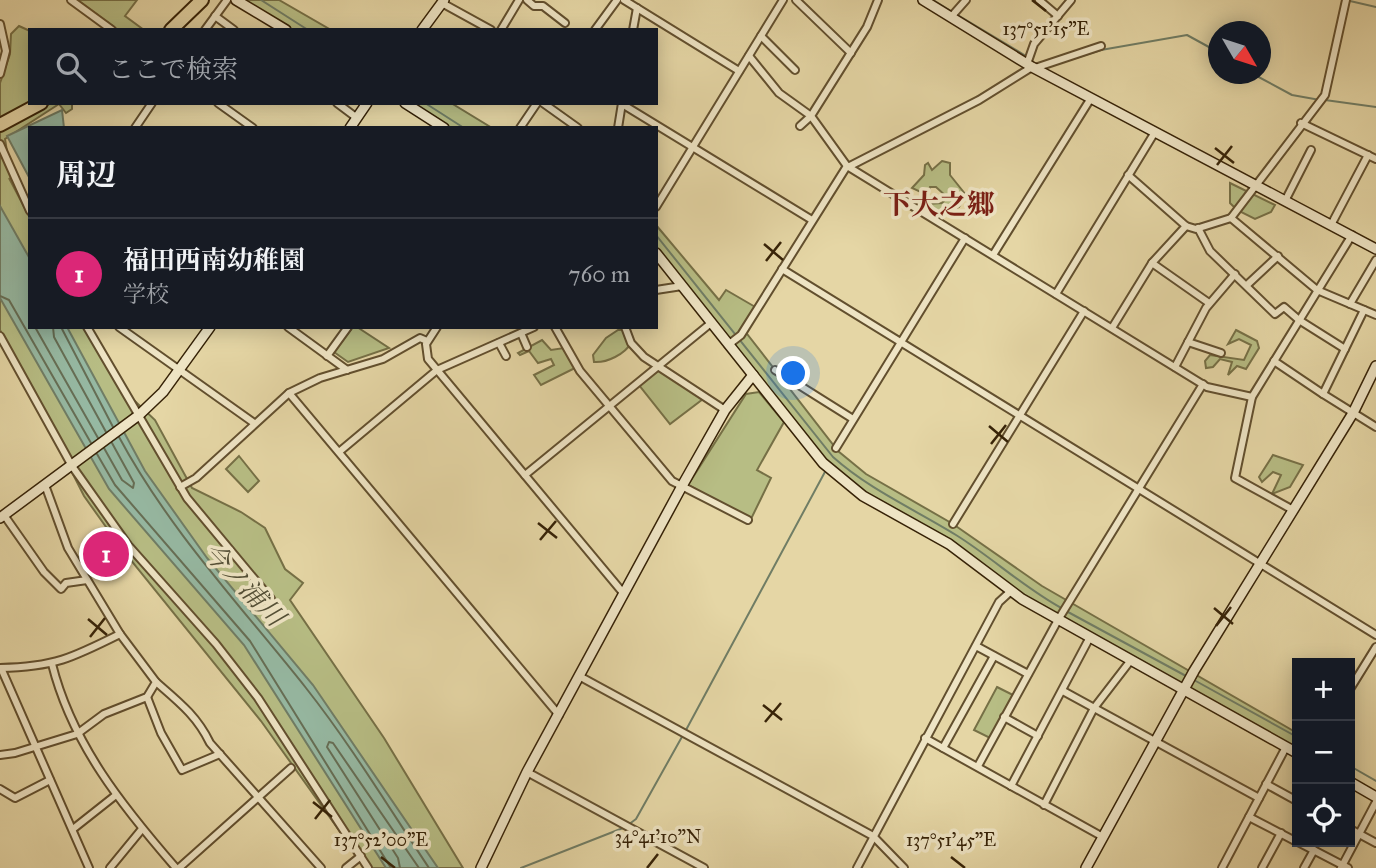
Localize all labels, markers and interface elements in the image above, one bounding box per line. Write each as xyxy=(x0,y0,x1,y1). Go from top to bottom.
text: 137°51'15"E xyxy=(1002,18,1090,40)
north arrow xyxy=(1208,21,1271,84)
search box xyxy=(28,28,658,105)
icon: search xyxy=(52,48,90,86)
text: ここで検索 xyxy=(108,53,238,85)
text: 周辺 xyxy=(56,157,116,193)
district label: 下大之郷 xyxy=(883,187,995,222)
text: 福田西南幼稚園 xyxy=(123,244,305,276)
text: 1 xyxy=(74,260,84,288)
text: 760 m xyxy=(568,260,630,288)
text: 学校 xyxy=(123,280,169,308)
your location xyxy=(776,356,810,390)
pin: 1 xyxy=(83,528,129,580)
water label: 今ノ浦川 xyxy=(196,535,294,635)
map controls xyxy=(1292,658,1355,847)
button: + xyxy=(1292,658,1355,721)
button: − xyxy=(1292,721,1355,784)
button: locate xyxy=(1292,784,1355,847)
text: 34°41'10"N xyxy=(615,826,701,848)
text: 137°52'00"E xyxy=(334,829,428,851)
text: 137°51'45"E xyxy=(906,829,996,851)

